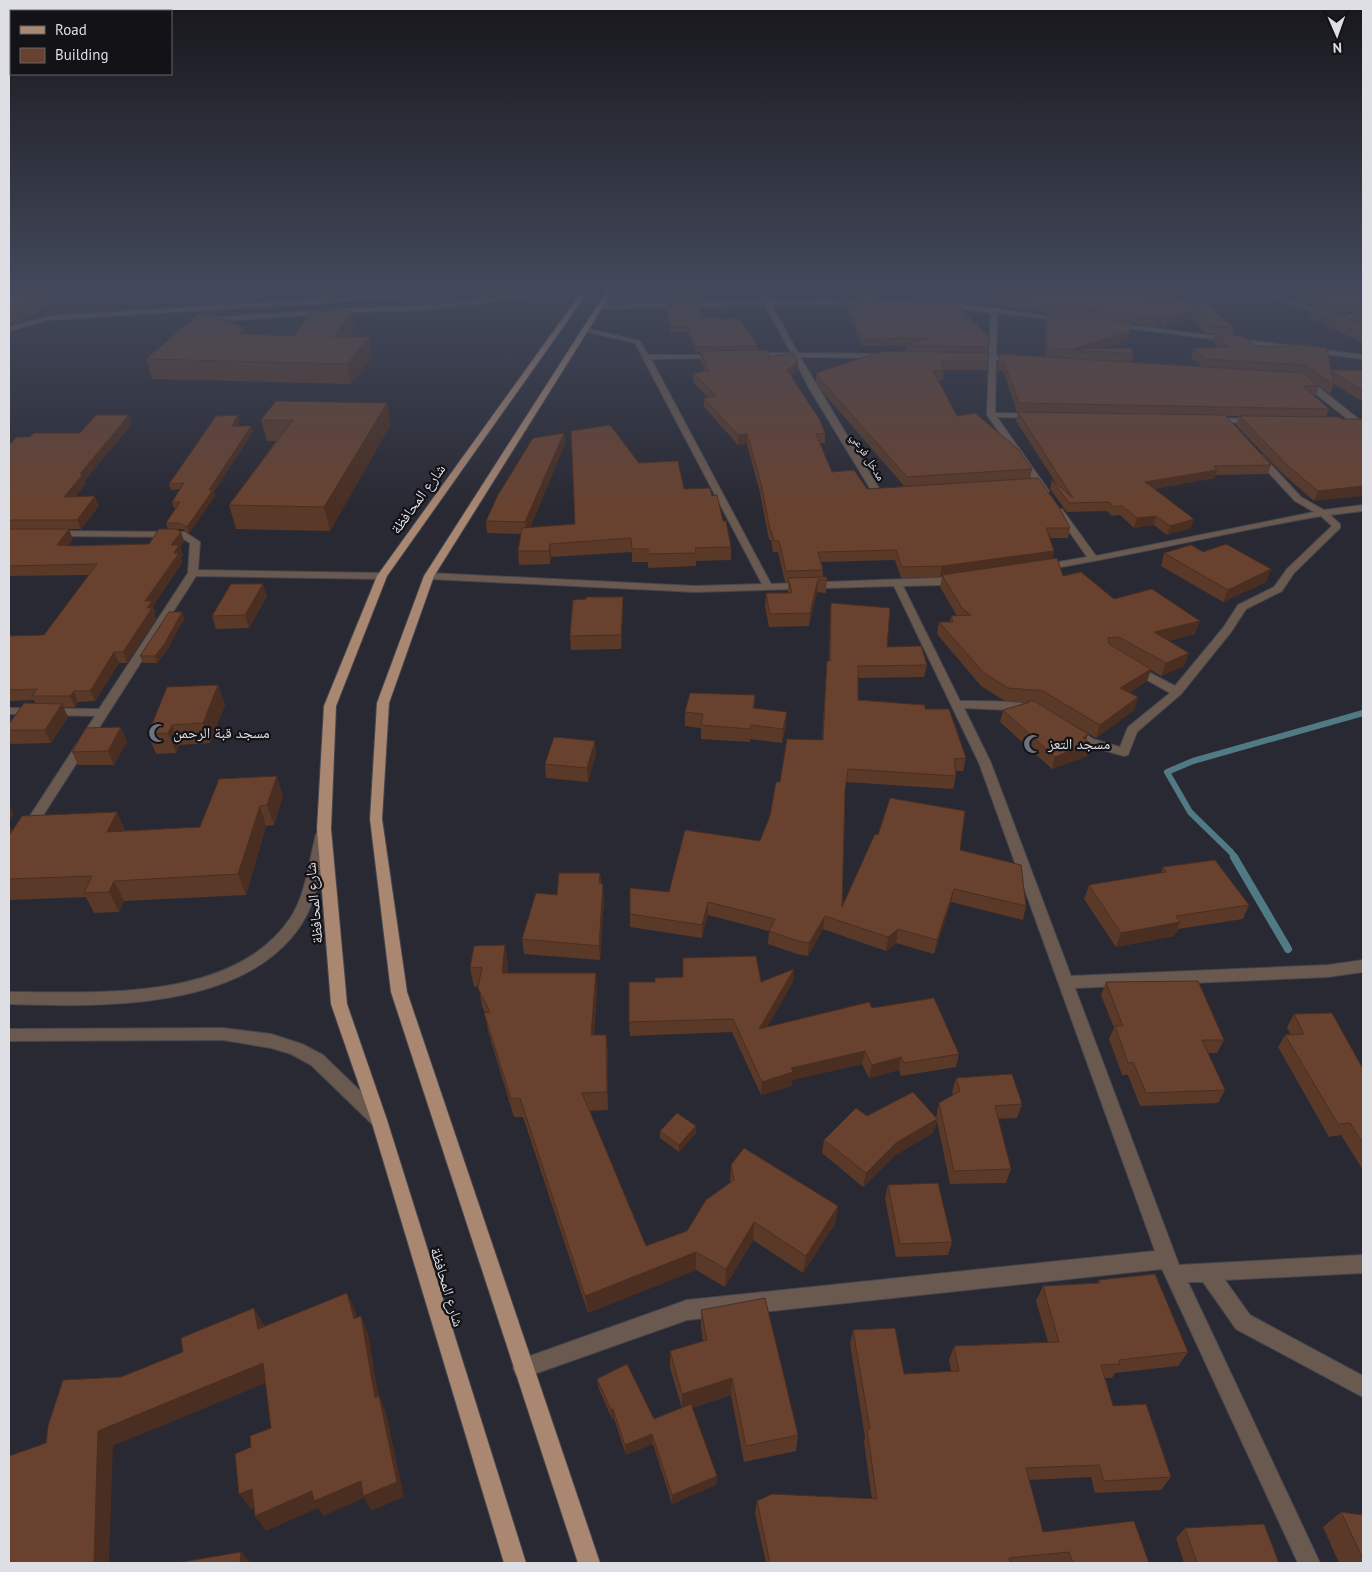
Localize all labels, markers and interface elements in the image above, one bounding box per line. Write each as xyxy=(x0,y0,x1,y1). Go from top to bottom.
legend xyxy=(10,10,172,75)
north arrow xyxy=(1312,10,1362,60)
text: Road xyxy=(55,20,87,39)
text: N xyxy=(1333,39,1342,57)
text: Building xyxy=(55,45,109,64)
street label: مدخل فرعي xyxy=(845,430,889,485)
street label: شارع المحافظة xyxy=(386,460,450,538)
mosque icon: مسجد قبة الرحمن xyxy=(147,722,169,744)
place label: مسجد قبة الرحمن xyxy=(173,723,270,743)
mosque icon: مسجد التعز xyxy=(1022,733,1044,755)
place label: مسجد التعز xyxy=(1047,734,1110,753)
street label: شارع المحافظة xyxy=(300,861,328,945)
street label: شارع المحافظة xyxy=(425,1245,469,1329)

